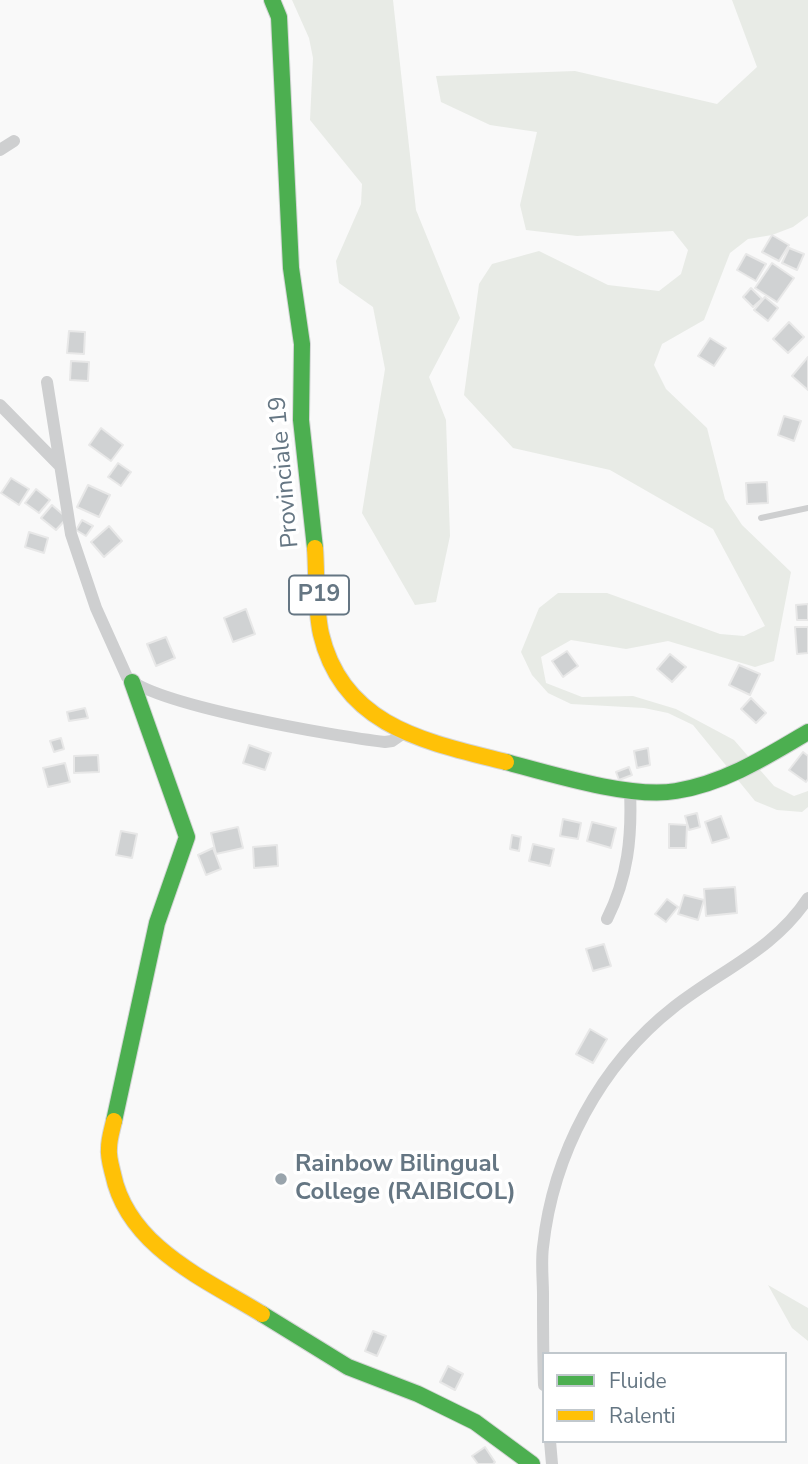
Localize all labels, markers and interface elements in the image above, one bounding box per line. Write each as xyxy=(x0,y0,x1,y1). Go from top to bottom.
street label: Provinciale 19 xyxy=(264,395,306,549)
road number: P19 xyxy=(289,576,349,614)
place label: Rainbow Bilingual College (RAIBICOL) xyxy=(295,1151,516,1207)
marker: Rainbow Bilingual College (RAIBICOL) xyxy=(273,1171,289,1187)
legend xyxy=(542,1352,787,1443)
text: Fluide xyxy=(609,1367,667,1395)
text: Ralenti xyxy=(609,1402,676,1430)

